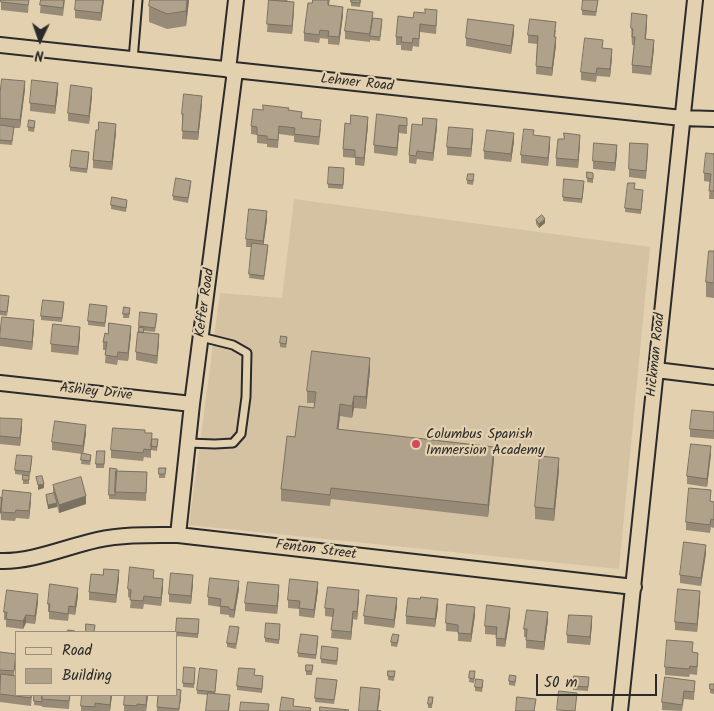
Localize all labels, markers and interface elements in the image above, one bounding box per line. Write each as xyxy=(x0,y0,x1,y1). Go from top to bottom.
north arrow xyxy=(15,15,65,65)
text: N xyxy=(34,44,44,66)
street label: Lehner Road xyxy=(320,72,394,96)
street label: Keffer Road xyxy=(193,267,219,339)
street label: Hickman Road xyxy=(644,312,670,398)
street label: Ashley Drive xyxy=(59,381,133,405)
place label: Columbus Spanish Immersion Academy xyxy=(426,428,545,461)
marker: Columbus Spanish Immersion Academy xyxy=(410,438,422,450)
street label: Fenton Street xyxy=(275,538,357,564)
legend xyxy=(15,631,178,696)
text: Road xyxy=(62,639,92,663)
text: Building xyxy=(62,664,112,688)
scale bar xyxy=(539,664,660,696)
text: 50 m xyxy=(544,671,578,695)

